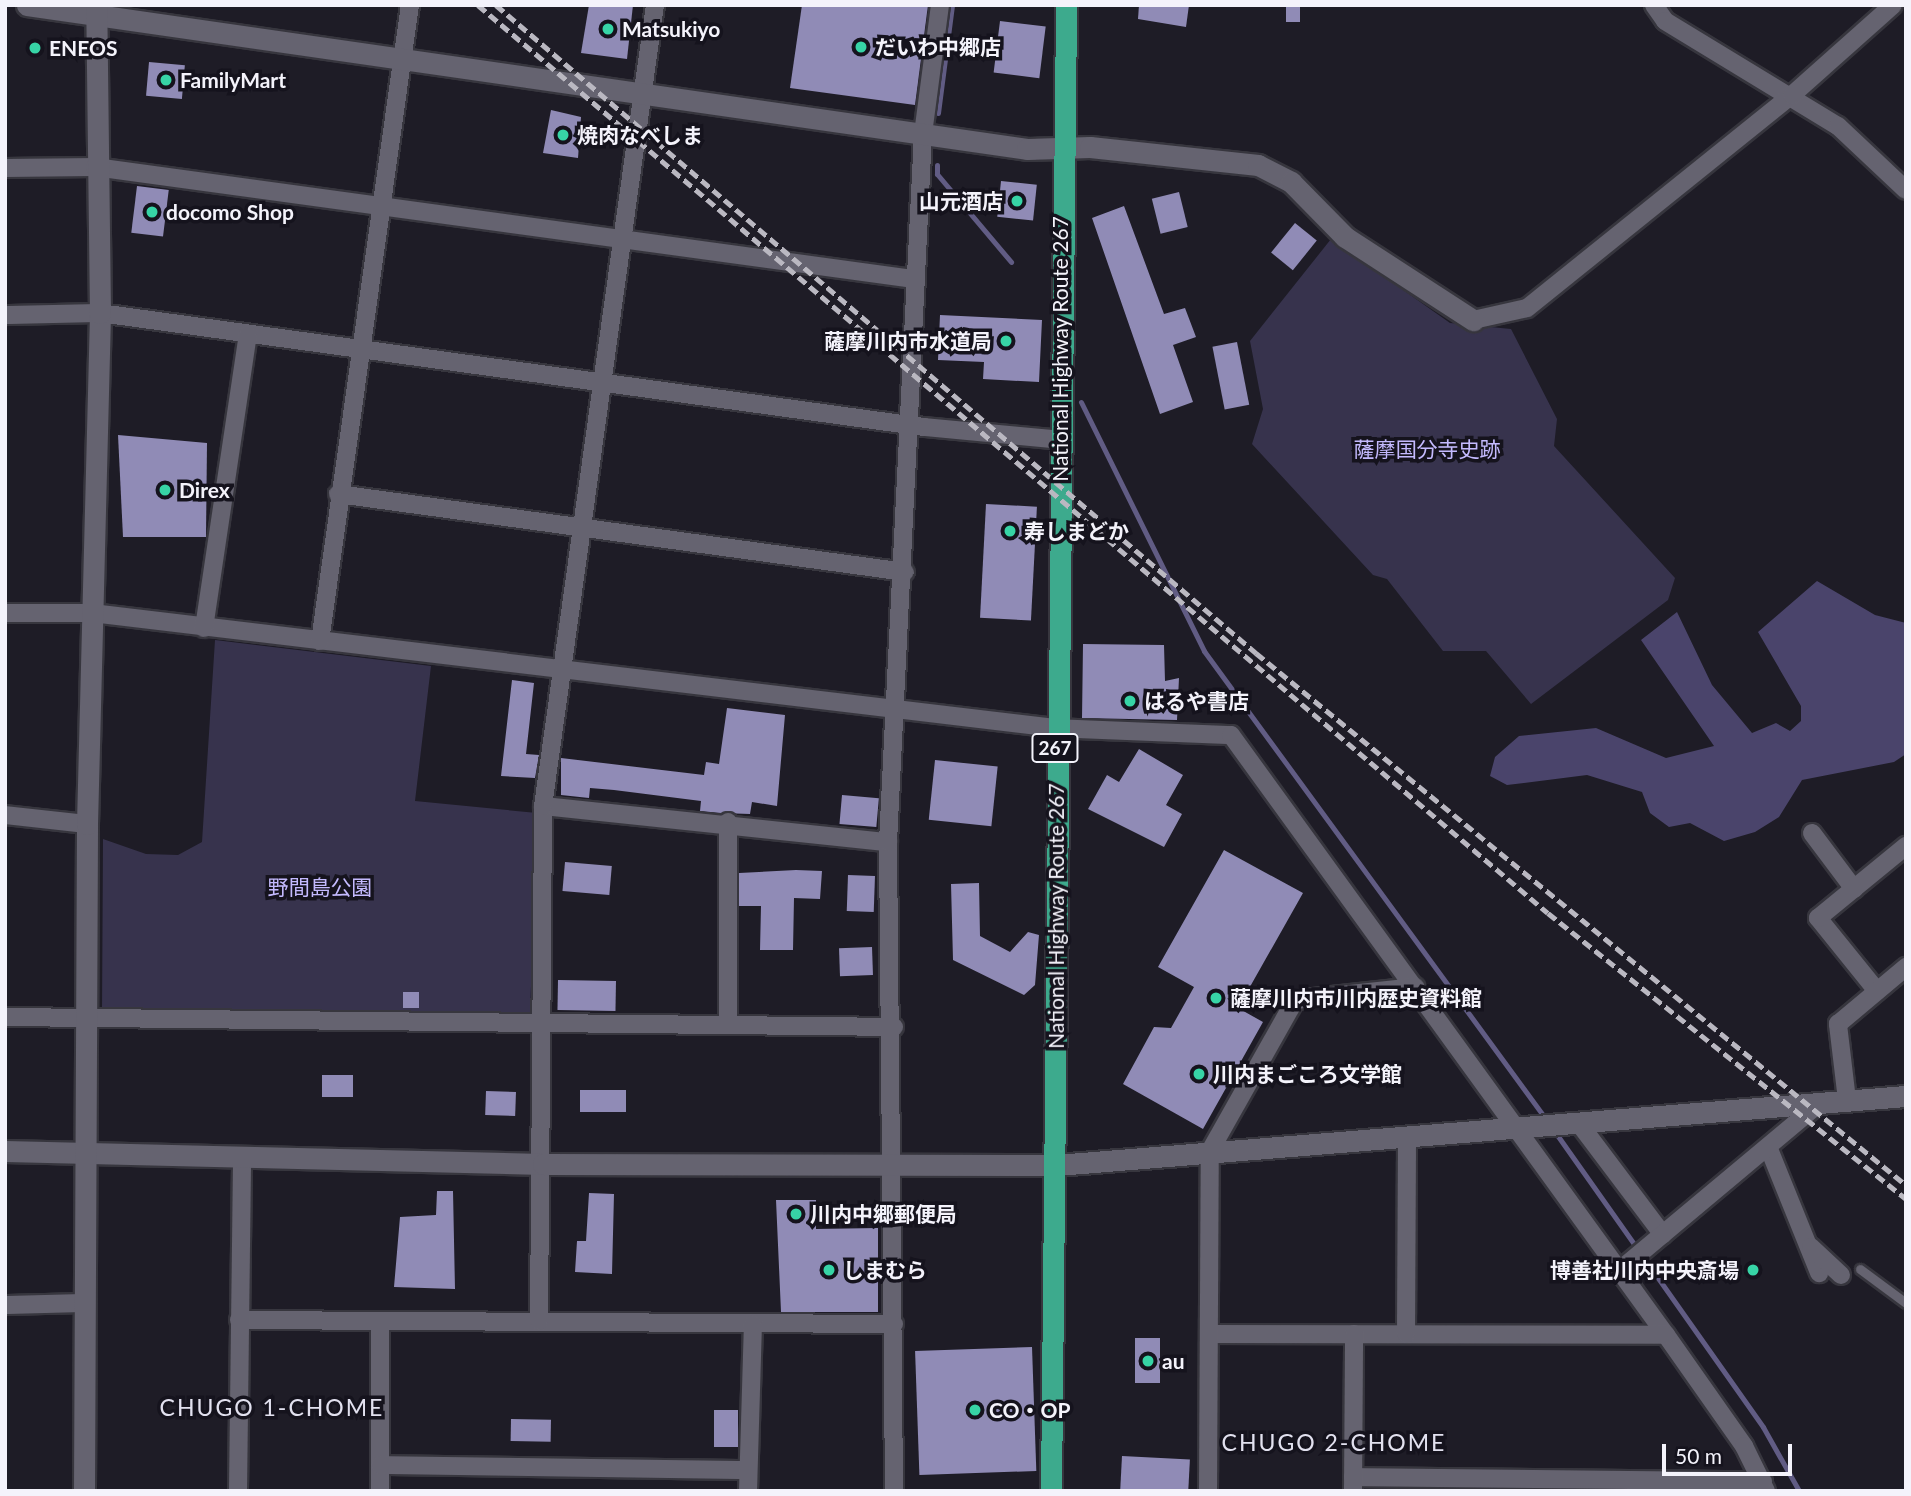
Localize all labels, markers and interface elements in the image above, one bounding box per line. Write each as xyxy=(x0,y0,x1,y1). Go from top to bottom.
place label: Matsukiyo xyxy=(622,16,720,42)
marker: Matsukiyo xyxy=(600,21,616,37)
place label: だいわ中郷店 xyxy=(875,34,1001,60)
place label: ENEOS xyxy=(49,35,117,61)
marker: だいわ中郷店 xyxy=(853,39,869,55)
marker: ENEOS xyxy=(27,40,43,56)
place label: FamilyMart xyxy=(180,67,286,93)
marker: FamilyMart xyxy=(158,72,174,88)
place label: 焼肉なべしま xyxy=(577,122,703,148)
marker: 焼肉なべしま xyxy=(555,127,571,143)
place label: 山元酒店 xyxy=(919,188,1003,214)
marker: 山元酒店 xyxy=(1009,193,1025,209)
place label: docomo Shop xyxy=(166,199,294,225)
marker: docomo Shop xyxy=(144,204,160,220)
street label: National Highway Route 267 xyxy=(1047,216,1073,482)
place label: 薩摩川内市水道局 xyxy=(824,328,992,354)
marker: 薩摩川内市水道局 xyxy=(998,333,1014,349)
park label: 薩摩国分寺史跡 xyxy=(1354,436,1500,462)
place label: Direx xyxy=(179,477,230,503)
marker: Direx xyxy=(157,482,173,498)
place label: 寿しまどか xyxy=(1024,518,1129,544)
marker: 寿しまどか xyxy=(1002,523,1018,539)
place label: はるや書店 xyxy=(1144,688,1249,714)
marker: はるや書店 xyxy=(1122,693,1138,709)
road number: 267 xyxy=(1030,733,1080,764)
street label: National Highway Route 267 xyxy=(1043,783,1069,1049)
park label: 野間島公園 xyxy=(268,874,372,900)
place label: 薩摩川内市川内歴史資料館 xyxy=(1230,985,1482,1011)
marker: 薩摩川内市川内歴史資料館 xyxy=(1208,990,1224,1006)
place label: 川内まごころ文学館 xyxy=(1213,1061,1402,1087)
marker: 川内まごころ文学館 xyxy=(1191,1066,1207,1082)
place label: 川内中郷郵便局 xyxy=(810,1201,957,1227)
marker: 川内中郷郵便局 xyxy=(788,1206,804,1222)
place label: しまむら xyxy=(843,1257,927,1283)
place label: 博善社川内中央斎場 xyxy=(1550,1257,1739,1283)
marker: しまむら xyxy=(821,1262,837,1278)
marker: 博善社川内中央斎場 xyxy=(1745,1262,1761,1278)
place label: au xyxy=(1162,1348,1185,1374)
marker: au xyxy=(1140,1353,1156,1369)
district label: CHUGO 1-CHOME xyxy=(161,1393,383,1421)
place label: CO・OP xyxy=(989,1397,1071,1423)
marker: CO・OP xyxy=(967,1402,983,1418)
district label: CHUGO 2-CHOME xyxy=(1223,1428,1445,1456)
scale bar xyxy=(1666,1430,1796,1474)
text: 50 m xyxy=(1675,1443,1722,1468)

